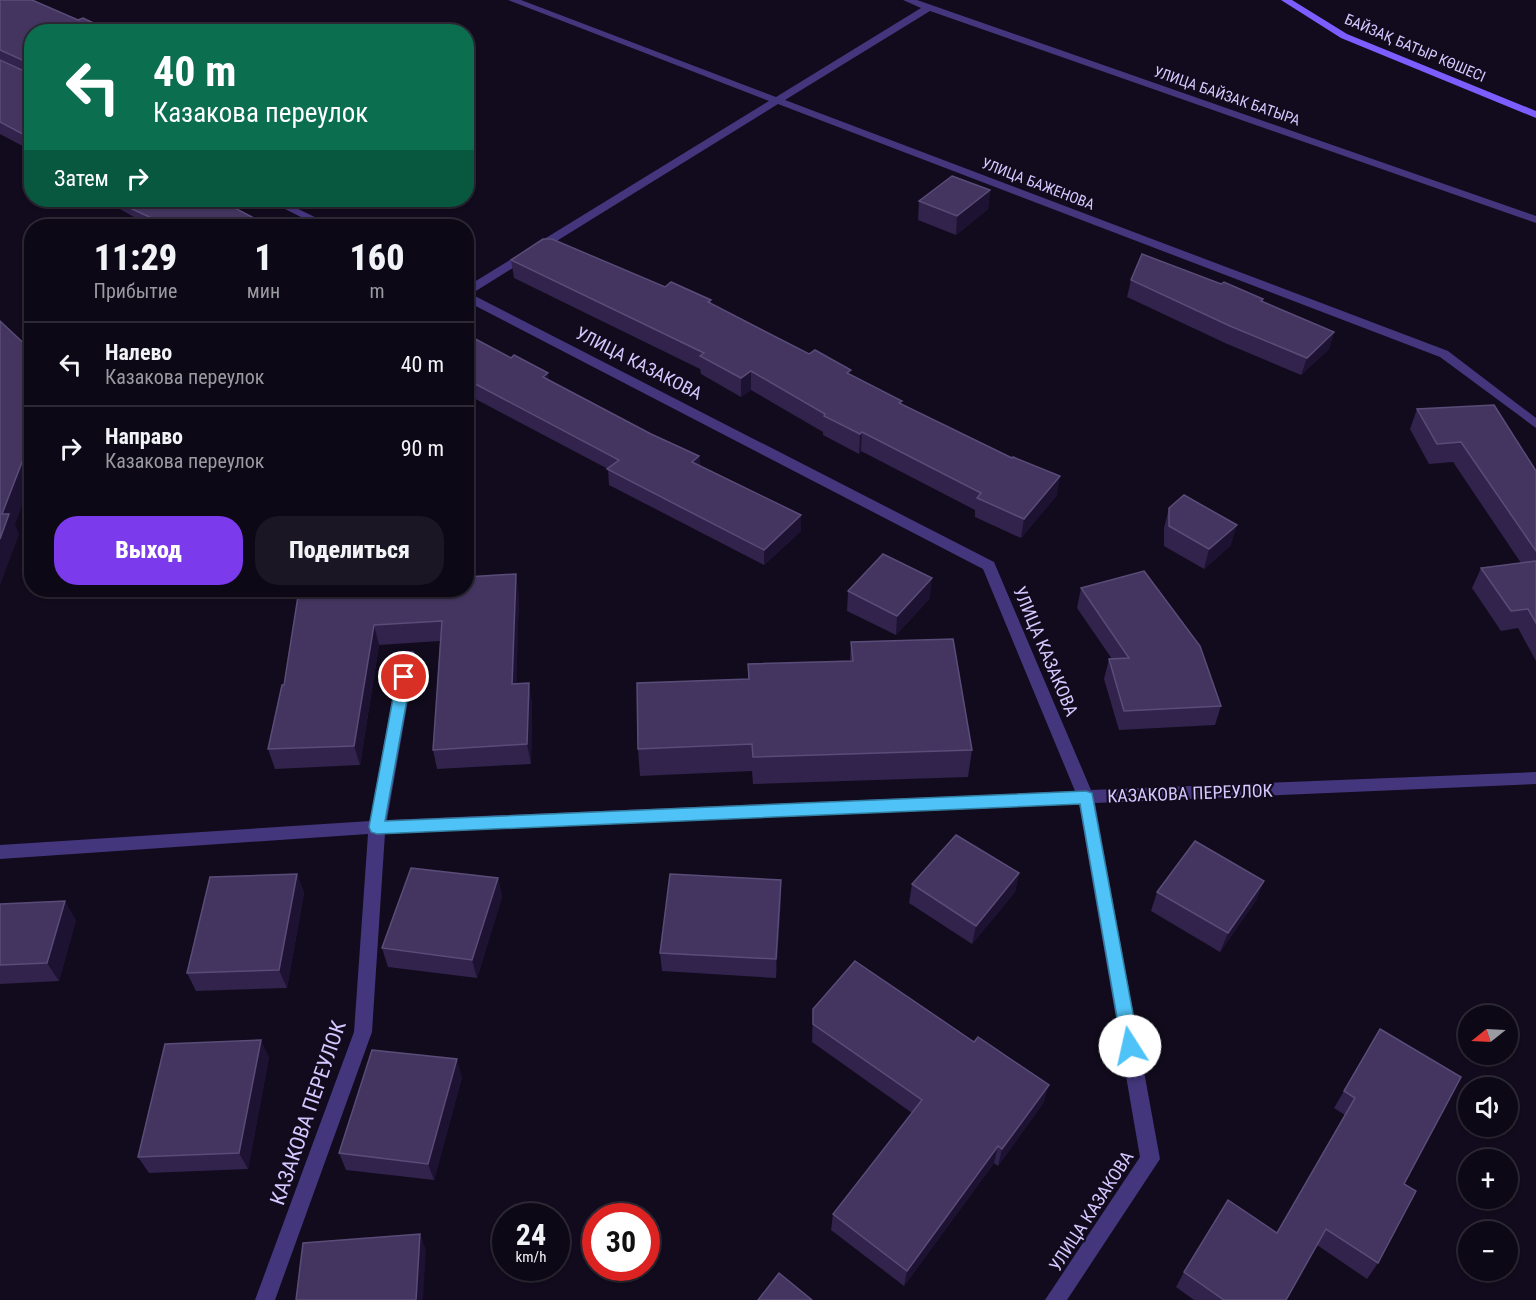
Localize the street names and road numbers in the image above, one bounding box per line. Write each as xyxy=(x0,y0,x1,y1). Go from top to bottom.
street label: БАЙЗАҚ БАТЫР КӨШЕСІ xyxy=(1342,10,1488,86)
street label: УЛИЦА БАЙЗАК БАТЫРА xyxy=(1151,62,1303,130)
street label: УЛИЦА БАЖЕНОВА xyxy=(979,154,1097,214)
street label: УЛИЦА КАЗАКОВА xyxy=(572,322,706,404)
street label: УЛИЦА КАЗАКОВА xyxy=(1009,583,1083,720)
street label: КАЗАКОВА ПЕРЕУЛОК xyxy=(1107,780,1273,806)
street label: КАЗАКОВА ПЕРЕУЛОК xyxy=(265,1018,351,1208)
street label: УЛИЦА КАЗАКОВА xyxy=(1044,1147,1138,1275)

